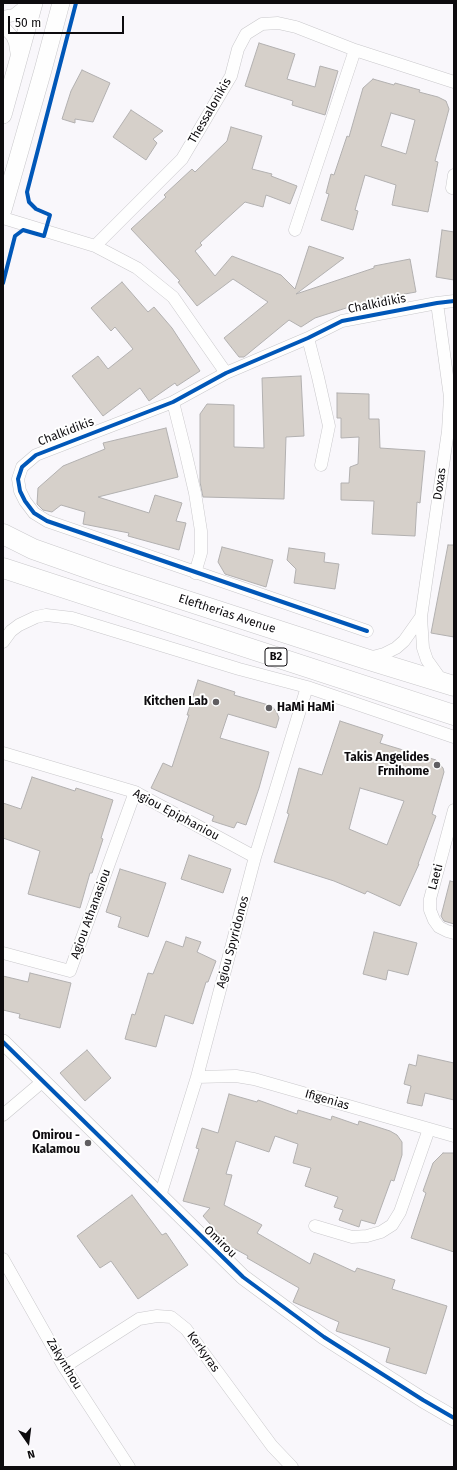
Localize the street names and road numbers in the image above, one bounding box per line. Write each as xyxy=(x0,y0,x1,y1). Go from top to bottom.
street label: Thessalonikis xyxy=(185,76,235,146)
street label: Chalkidikis xyxy=(347,291,407,317)
street label: Chalkidikis xyxy=(36,415,96,449)
street label: Doxas xyxy=(431,467,449,501)
street label: Eleftherias Avenue xyxy=(177,592,277,636)
road number: B2 xyxy=(265,648,287,666)
street label: Agiou Epiphaniou xyxy=(130,786,222,844)
street label: Laeti xyxy=(426,862,446,892)
street label: Agiou Athanasiou xyxy=(68,867,114,961)
street label: Agiou Spyridonos xyxy=(214,894,252,990)
street label: Ifigenias xyxy=(303,1087,351,1113)
street label: Omirou xyxy=(201,1223,239,1261)
street label: Kerkyras xyxy=(184,1329,222,1375)
street label: Zakynthou xyxy=(43,1336,85,1392)

